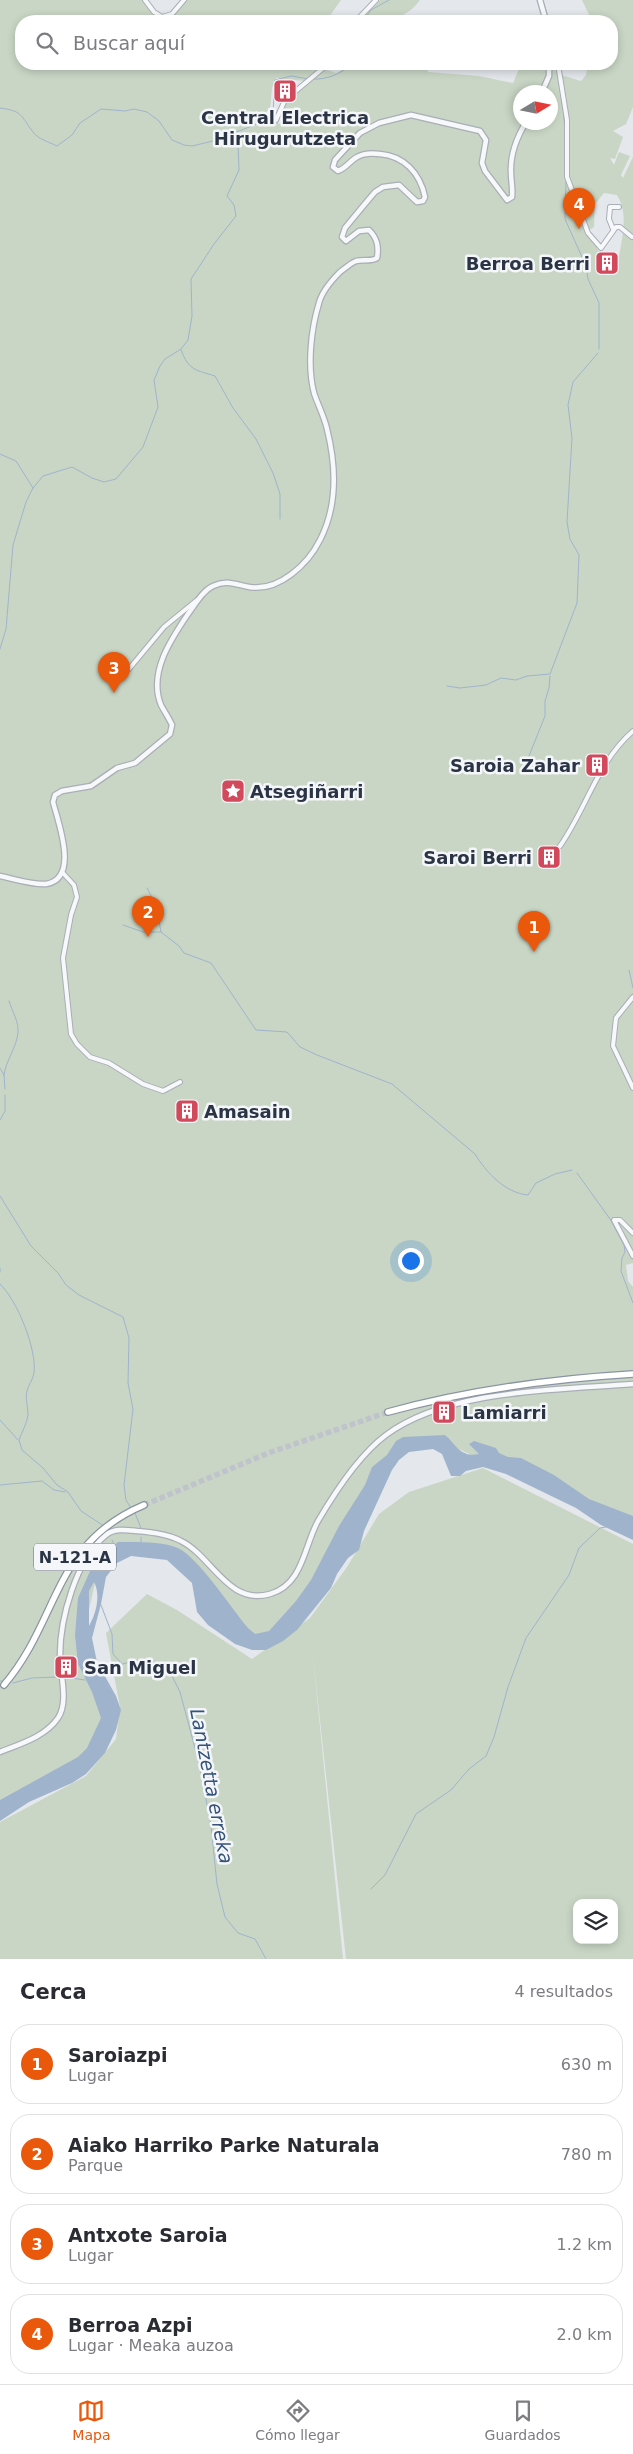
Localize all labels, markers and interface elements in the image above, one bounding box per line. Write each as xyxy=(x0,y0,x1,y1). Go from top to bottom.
search box xyxy=(15,15,618,70)
icon: search xyxy=(33,29,61,57)
text: Buscar aquí xyxy=(73,32,185,54)
building icon: Central Electrica Hirugurutzeta xyxy=(272,78,298,104)
north arrow xyxy=(513,85,558,130)
place label: Central Electrica Hirugurutzeta xyxy=(201,107,369,149)
pin: 4 xyxy=(563,188,595,229)
building icon: Berroa Berri xyxy=(594,250,620,276)
place label: Berroa Berri xyxy=(466,253,590,274)
pin: 3 xyxy=(98,652,130,693)
building icon: Saroia Zahar xyxy=(584,752,610,778)
place label: Saroia Zahar xyxy=(450,755,580,776)
place icon: Atsegiñarri xyxy=(220,778,246,804)
place label: Atsegiñarri xyxy=(250,781,363,802)
building icon: Saroi Berri xyxy=(536,844,562,870)
place label: Saroi Berri xyxy=(423,847,532,868)
pin: 2 xyxy=(132,896,164,937)
pin: 1 xyxy=(518,911,550,952)
building icon: Amasain xyxy=(174,1098,200,1124)
place label: Amasain xyxy=(204,1101,291,1122)
your location xyxy=(398,1248,424,1274)
building icon: Lamiarri xyxy=(431,1399,457,1425)
place label: Lamiarri xyxy=(462,1402,547,1423)
road number: N-121-A xyxy=(34,1544,116,1570)
building icon: San Miguel xyxy=(53,1654,79,1680)
place label: San Miguel xyxy=(84,1657,196,1678)
water label: Lantzetta erreka xyxy=(186,1707,238,1865)
map controls xyxy=(573,1899,618,1944)
button: layers xyxy=(573,1899,618,1944)
text: Cerca xyxy=(20,1980,87,2004)
text: 4 resultados xyxy=(514,1982,613,2001)
text: Saroiazpi xyxy=(68,2044,167,2066)
text: 1 xyxy=(31,2055,43,2074)
text: 630 m xyxy=(561,2055,612,2074)
text: Lugar xyxy=(68,2066,113,2085)
text: Aiako Harriko Parke Naturala xyxy=(68,2134,380,2156)
text: 2 xyxy=(31,2145,43,2164)
text: 780 m xyxy=(561,2145,612,2164)
text: Parque xyxy=(68,2156,123,2175)
text: Antxote Saroia xyxy=(68,2224,227,2246)
text: 3 xyxy=(31,2235,43,2254)
text: 1.2 km xyxy=(557,2235,612,2254)
text: Lugar xyxy=(68,2246,113,2265)
text: Berroa Azpi xyxy=(68,2314,192,2336)
text: 4 xyxy=(31,2325,43,2344)
text: 2.0 km xyxy=(557,2325,612,2344)
text: Lugar · Meaka auzoa xyxy=(68,2336,234,2355)
tab: Mapa xyxy=(72,2397,110,2443)
tab: Cómo llegar xyxy=(255,2397,340,2443)
tab: Guardados xyxy=(485,2397,561,2443)

